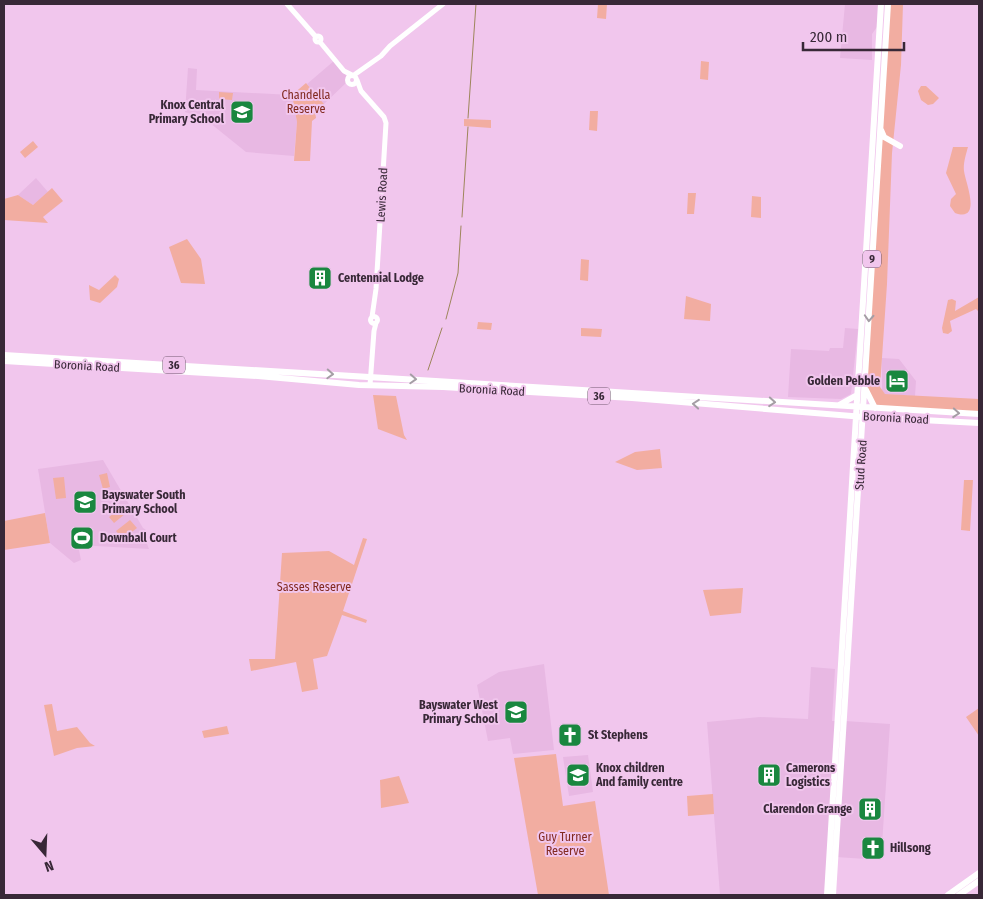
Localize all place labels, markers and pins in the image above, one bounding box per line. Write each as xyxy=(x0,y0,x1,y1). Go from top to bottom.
place label: Knox Central Primary School xyxy=(149,98,225,126)
school or university icon: Knox Central Primary School xyxy=(229,99,255,125)
building icon: Centennial Lodge xyxy=(307,265,333,291)
place label: Centennial Lodge xyxy=(338,271,424,285)
hotel icon: Golden Pebble xyxy=(884,368,910,394)
place label: Golden Pebble xyxy=(807,374,880,388)
place label: Bayswater South Primary School xyxy=(102,488,186,516)
school or university icon: Bayswater South Primary School xyxy=(72,489,98,515)
sports icon: Downball Court xyxy=(69,525,95,551)
place label: Downball Court xyxy=(100,531,177,545)
place label: Bayswater West Primary School xyxy=(419,698,499,726)
school or university icon: Bayswater West Primary School xyxy=(503,699,529,725)
church icon: St Stephens xyxy=(557,722,583,748)
place label: St Stephens xyxy=(588,728,648,742)
place label: Knox children And family centre xyxy=(595,761,683,789)
place label: Camerons Logistics xyxy=(786,761,836,789)
school or university icon: Knox children And family centre xyxy=(565,762,591,788)
building icon: Camerons Logistics xyxy=(756,762,782,788)
building icon: Clarendon Grange xyxy=(857,796,883,822)
place label: Clarendon Grange xyxy=(763,802,852,816)
church icon: Hillsong xyxy=(860,835,886,861)
place label: Hillsong xyxy=(890,841,931,855)

